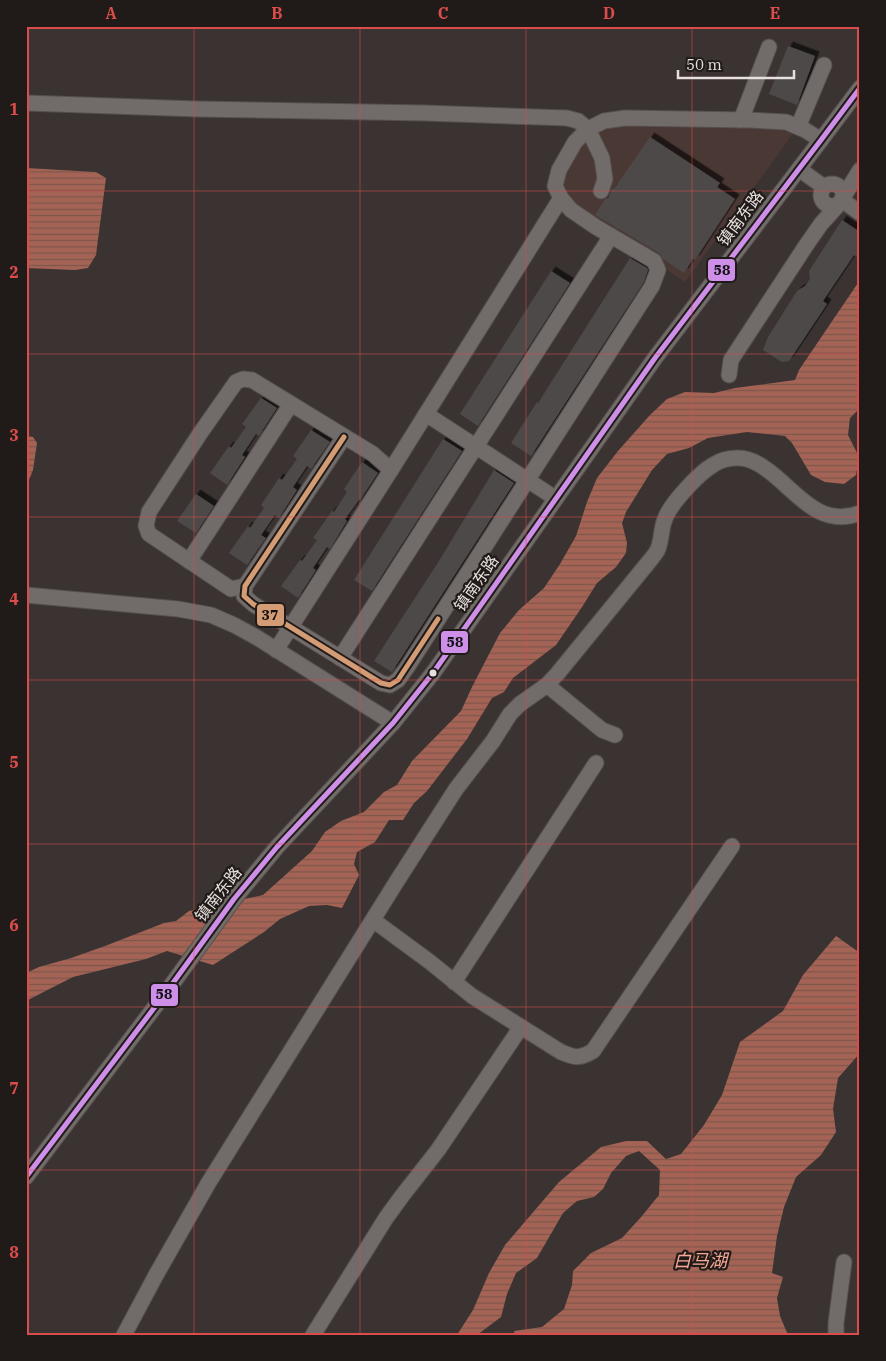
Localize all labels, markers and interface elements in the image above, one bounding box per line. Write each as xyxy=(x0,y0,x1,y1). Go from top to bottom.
text: A xyxy=(105,3,117,23)
text: B xyxy=(271,3,283,23)
text: C xyxy=(438,3,448,23)
text: D xyxy=(603,3,615,23)
text: E xyxy=(770,3,780,23)
scale bar xyxy=(678,48,795,80)
text: 50 m xyxy=(686,55,722,74)
text: 1 xyxy=(9,99,19,119)
street label: 镇南东路 xyxy=(713,186,767,250)
line badge: 58 xyxy=(707,258,736,282)
text: 58 xyxy=(714,261,730,279)
text: 2 xyxy=(9,262,19,282)
text: 3 xyxy=(9,425,19,445)
street label: 镇南东路 xyxy=(449,551,503,615)
text: 4 xyxy=(9,589,19,609)
line badge: 37 xyxy=(256,603,285,627)
text: 37 xyxy=(262,606,278,624)
line badge: 58 xyxy=(440,630,469,654)
text: 58 xyxy=(447,633,463,651)
unlabelled marker xyxy=(428,668,438,678)
text: 5 xyxy=(9,752,19,772)
street label: 镇南东路 xyxy=(190,863,246,925)
text: 6 xyxy=(9,915,19,935)
line badge: 58 xyxy=(150,983,179,1007)
text: 58 xyxy=(156,985,172,1003)
text: 7 xyxy=(9,1078,19,1098)
text: 8 xyxy=(9,1242,19,1262)
water label: 白马湖 xyxy=(673,1249,730,1272)

